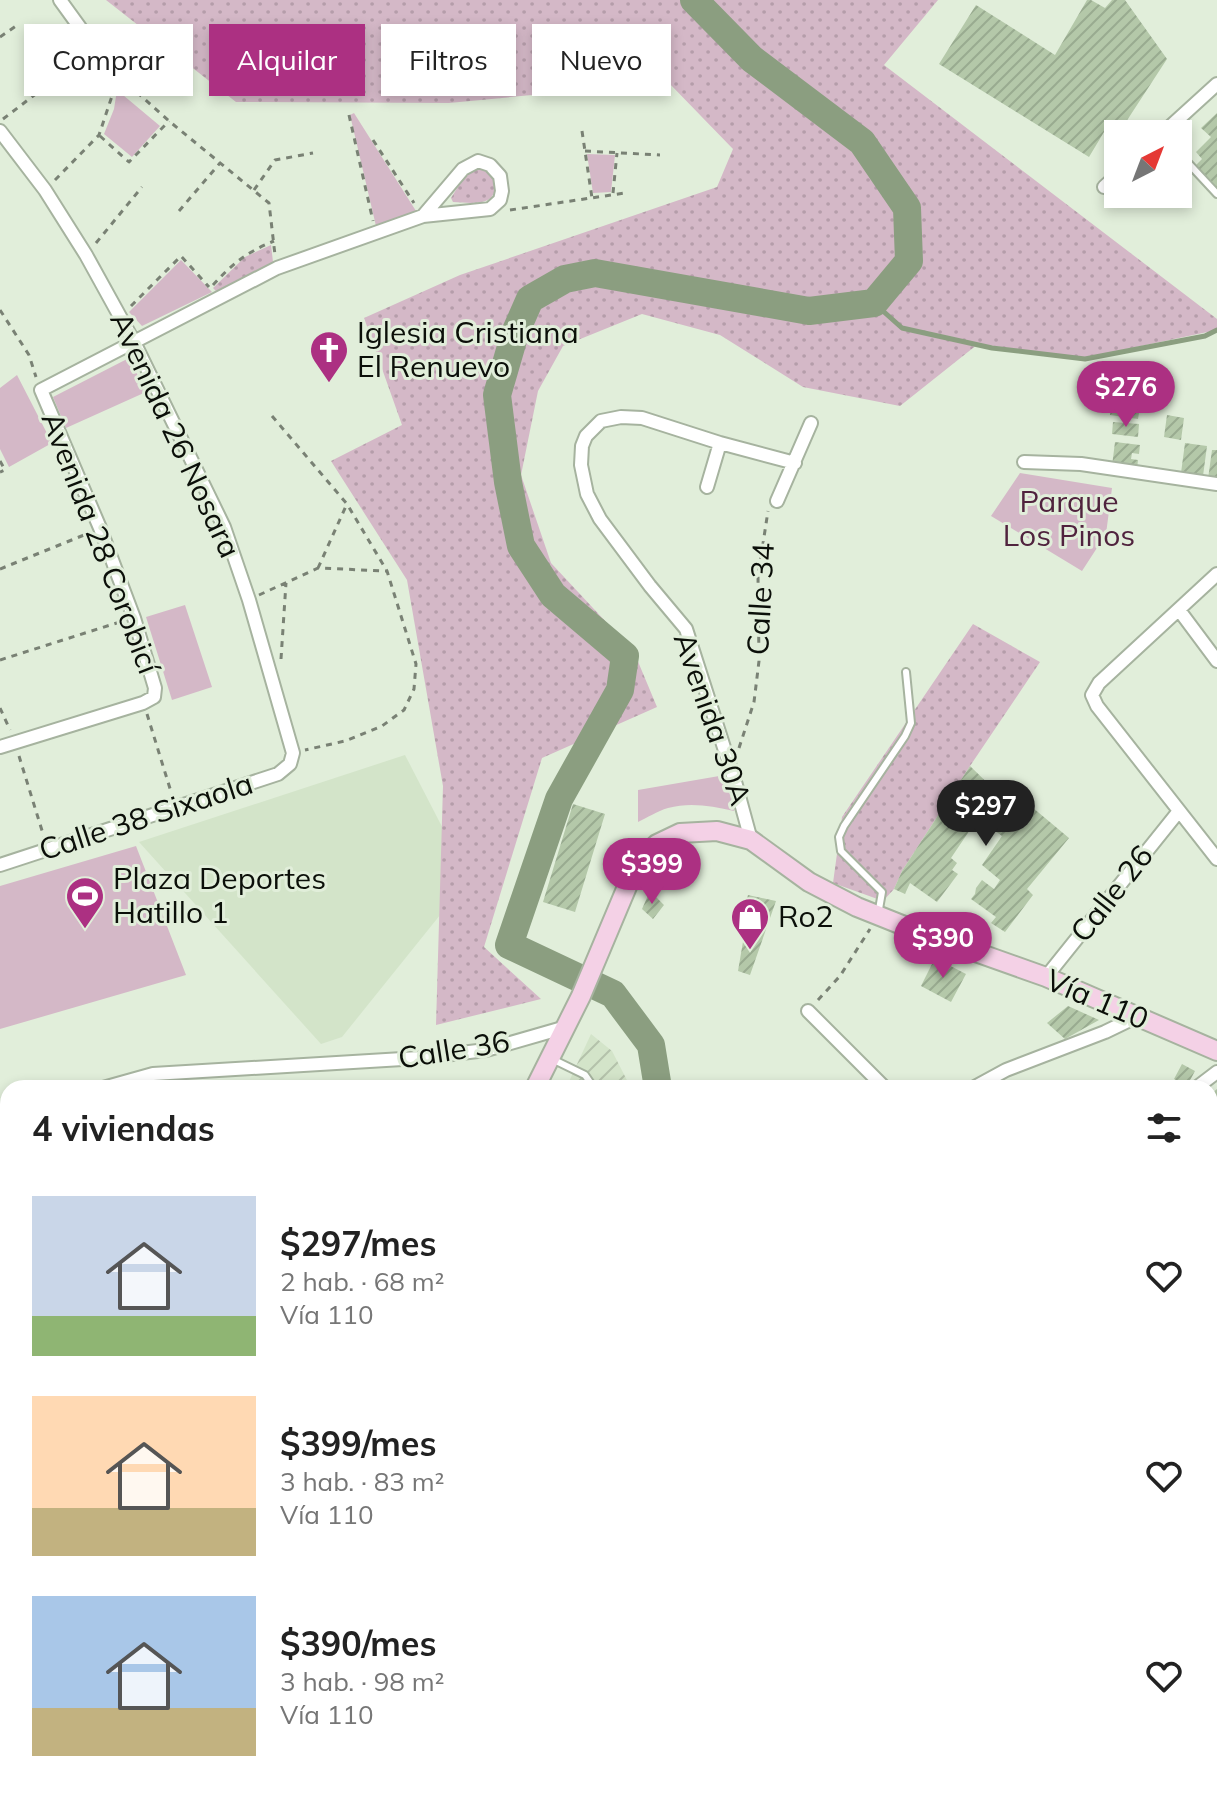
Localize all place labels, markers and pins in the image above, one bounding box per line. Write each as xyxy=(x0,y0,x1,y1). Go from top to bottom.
place label: Iglesia Cristiana El Renuevo xyxy=(357,313,579,385)
church icon: Iglesia Cristiana El Renuevo xyxy=(308,329,350,384)
pin: $276 xyxy=(1079,361,1173,429)
pin: $297 xyxy=(939,780,1033,848)
pin: $399 xyxy=(605,838,699,906)
place label: Plaza Deportes Hatillo 1 xyxy=(113,859,326,931)
sports icon: Plaza Deportes Hatillo 1 xyxy=(64,875,106,930)
shop icon: Ro2 xyxy=(729,896,771,951)
place label: Ro2 xyxy=(778,897,834,935)
pin: $390 xyxy=(896,912,990,980)

